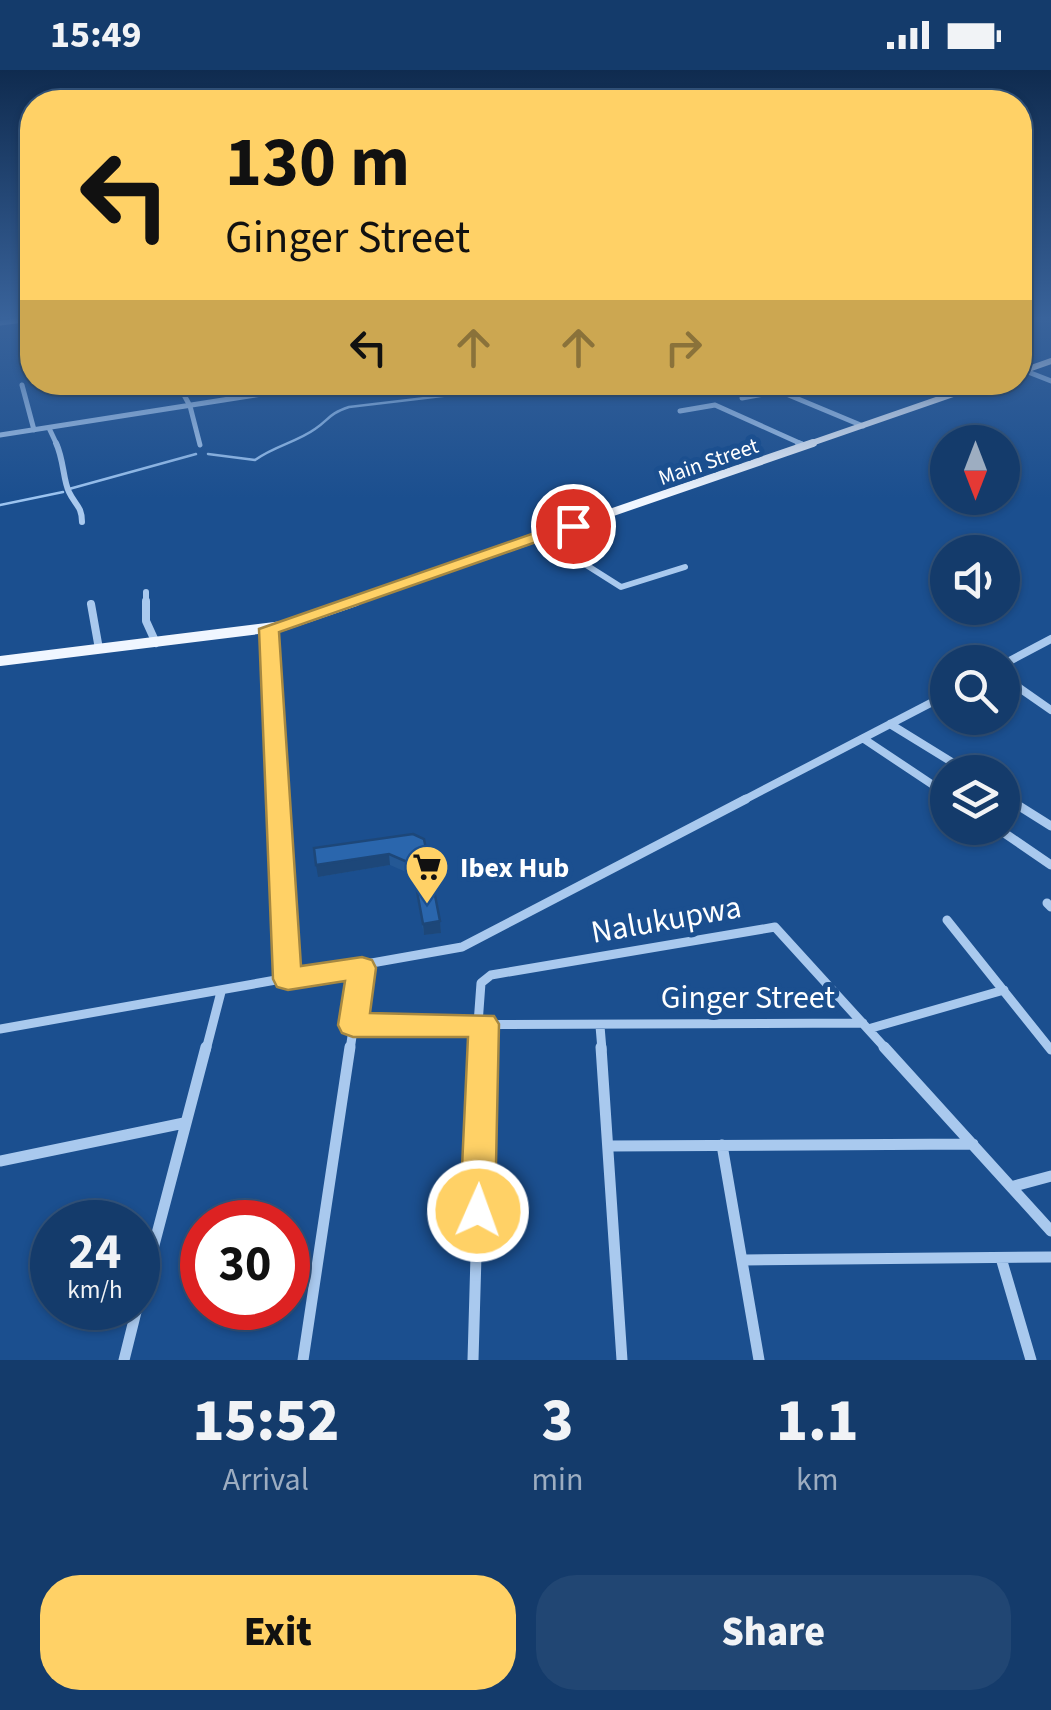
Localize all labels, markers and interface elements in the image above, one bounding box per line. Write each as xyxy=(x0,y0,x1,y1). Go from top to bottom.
text: 15:49 xyxy=(50,8,142,62)
text: 130 m xyxy=(225,113,410,213)
icon: left xyxy=(60,130,190,260)
text: Ginger Street xyxy=(225,206,470,270)
icon: left xyxy=(341,320,396,375)
icon: ahead xyxy=(446,320,501,375)
icon: ahead xyxy=(551,320,606,375)
icon: right xyxy=(656,320,711,375)
north arrow xyxy=(930,425,1020,515)
map controls xyxy=(930,425,1020,845)
street label: Main Street xyxy=(654,430,763,494)
pin xyxy=(531,484,616,569)
icon: arrive xyxy=(546,499,601,554)
button: sound xyxy=(930,535,1020,625)
button: search xyxy=(930,645,1020,735)
button: layers xyxy=(930,755,1020,845)
supermarket icon: Ibex Hub xyxy=(404,844,450,905)
place label: Ibex Hub xyxy=(460,848,569,888)
street label: Nalukupwa xyxy=(587,884,745,956)
street label: Ginger Street xyxy=(661,975,835,1021)
position arrow xyxy=(426,1159,530,1263)
speed limit sign: 30 xyxy=(180,1200,310,1330)
text: 24 xyxy=(69,1217,121,1288)
text: km/h xyxy=(67,1272,123,1308)
text: 15:52 xyxy=(192,1379,339,1464)
text: 3 xyxy=(542,1379,574,1464)
text: 1.1 xyxy=(776,1379,859,1464)
text: Arrival xyxy=(223,1457,309,1503)
text: min xyxy=(532,1457,583,1503)
text: km xyxy=(796,1457,838,1503)
button: Exit xyxy=(40,1575,516,1690)
button: Share xyxy=(536,1575,1011,1690)

